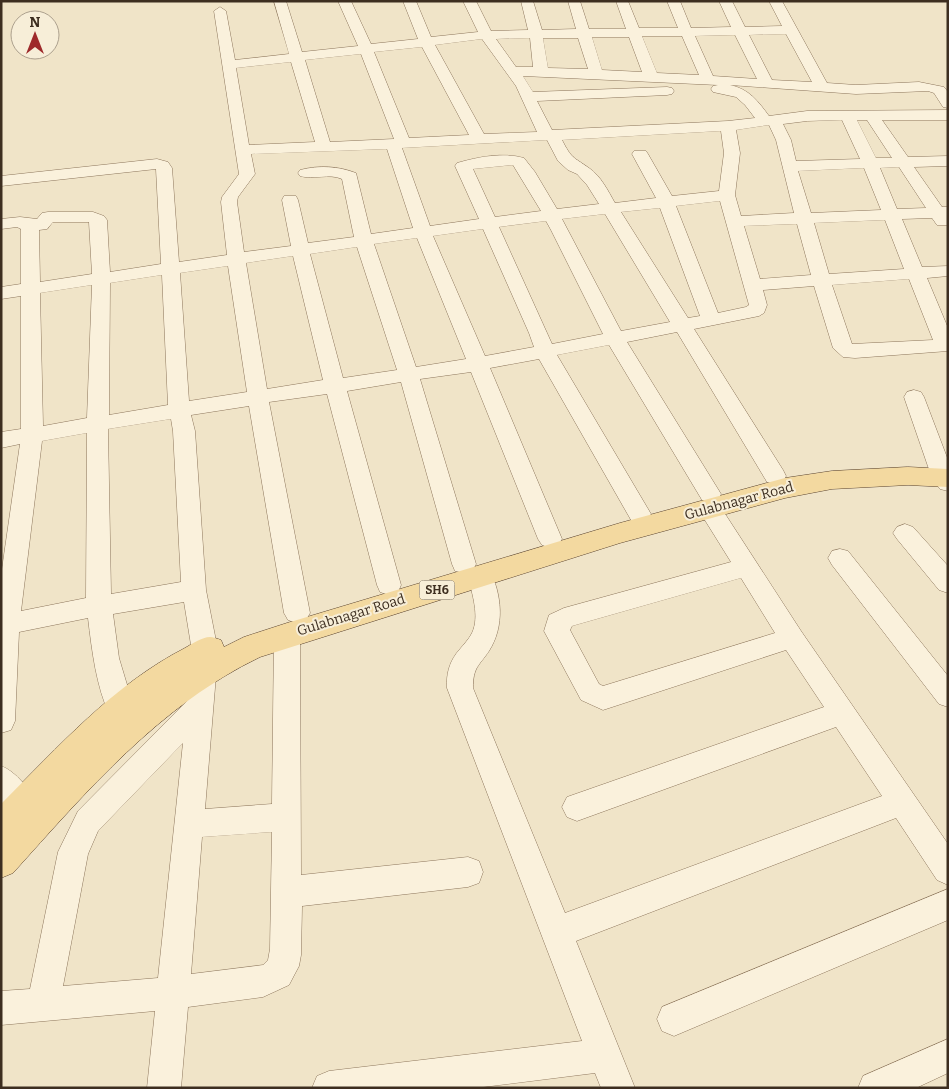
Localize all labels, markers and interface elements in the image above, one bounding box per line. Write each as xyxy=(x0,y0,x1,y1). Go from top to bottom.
north arrow xyxy=(10,10,60,60)
text: N xyxy=(30,14,41,31)
street label: Gulabnagar Road xyxy=(683,478,795,524)
road number: SH6 xyxy=(420,580,454,600)
street label: Gulabnagar Road xyxy=(295,590,407,640)

